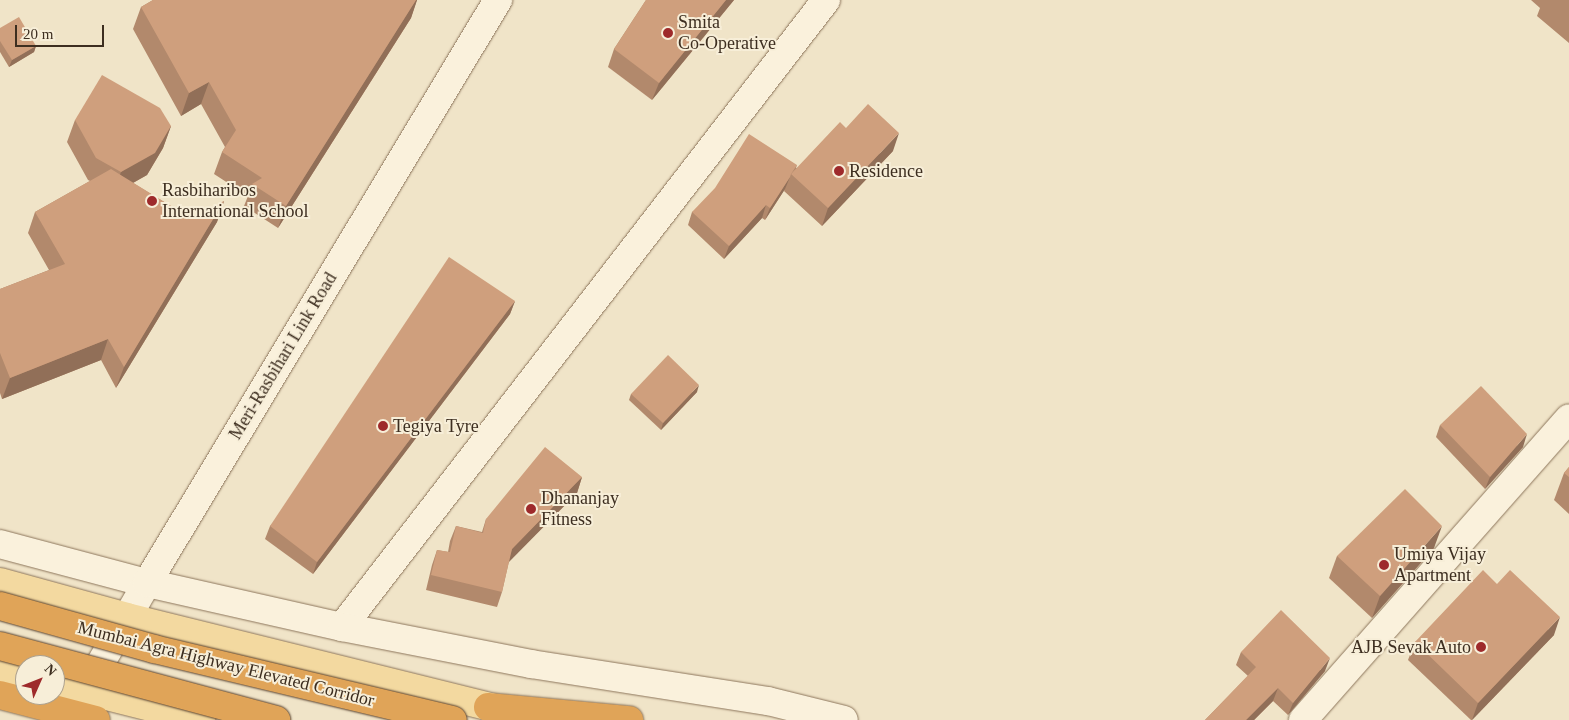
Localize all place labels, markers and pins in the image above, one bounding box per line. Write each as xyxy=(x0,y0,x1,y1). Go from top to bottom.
place label: Smita Co-Operative xyxy=(678,12,776,54)
marker: Smita Co-Operative xyxy=(662,27,674,39)
place label: Residence xyxy=(849,160,923,182)
marker: Residence xyxy=(833,165,845,177)
place label: Rasbiharibos International School xyxy=(162,180,308,222)
marker: Rasbiharibos International School xyxy=(146,195,158,207)
place label: Tegiya Tyre xyxy=(393,415,479,437)
marker: Tegiya Tyre xyxy=(377,420,389,432)
place label: Dhananjay Fitness xyxy=(541,488,619,530)
marker: Dhananjay Fitness xyxy=(525,503,537,515)
place label: Umiya Vijay Apartment xyxy=(1394,544,1486,586)
marker: Umiya Vijay Apartment xyxy=(1378,559,1390,571)
place label: AJB Sevak Auto xyxy=(1350,636,1471,658)
marker: AJB Sevak Auto xyxy=(1475,641,1487,653)

